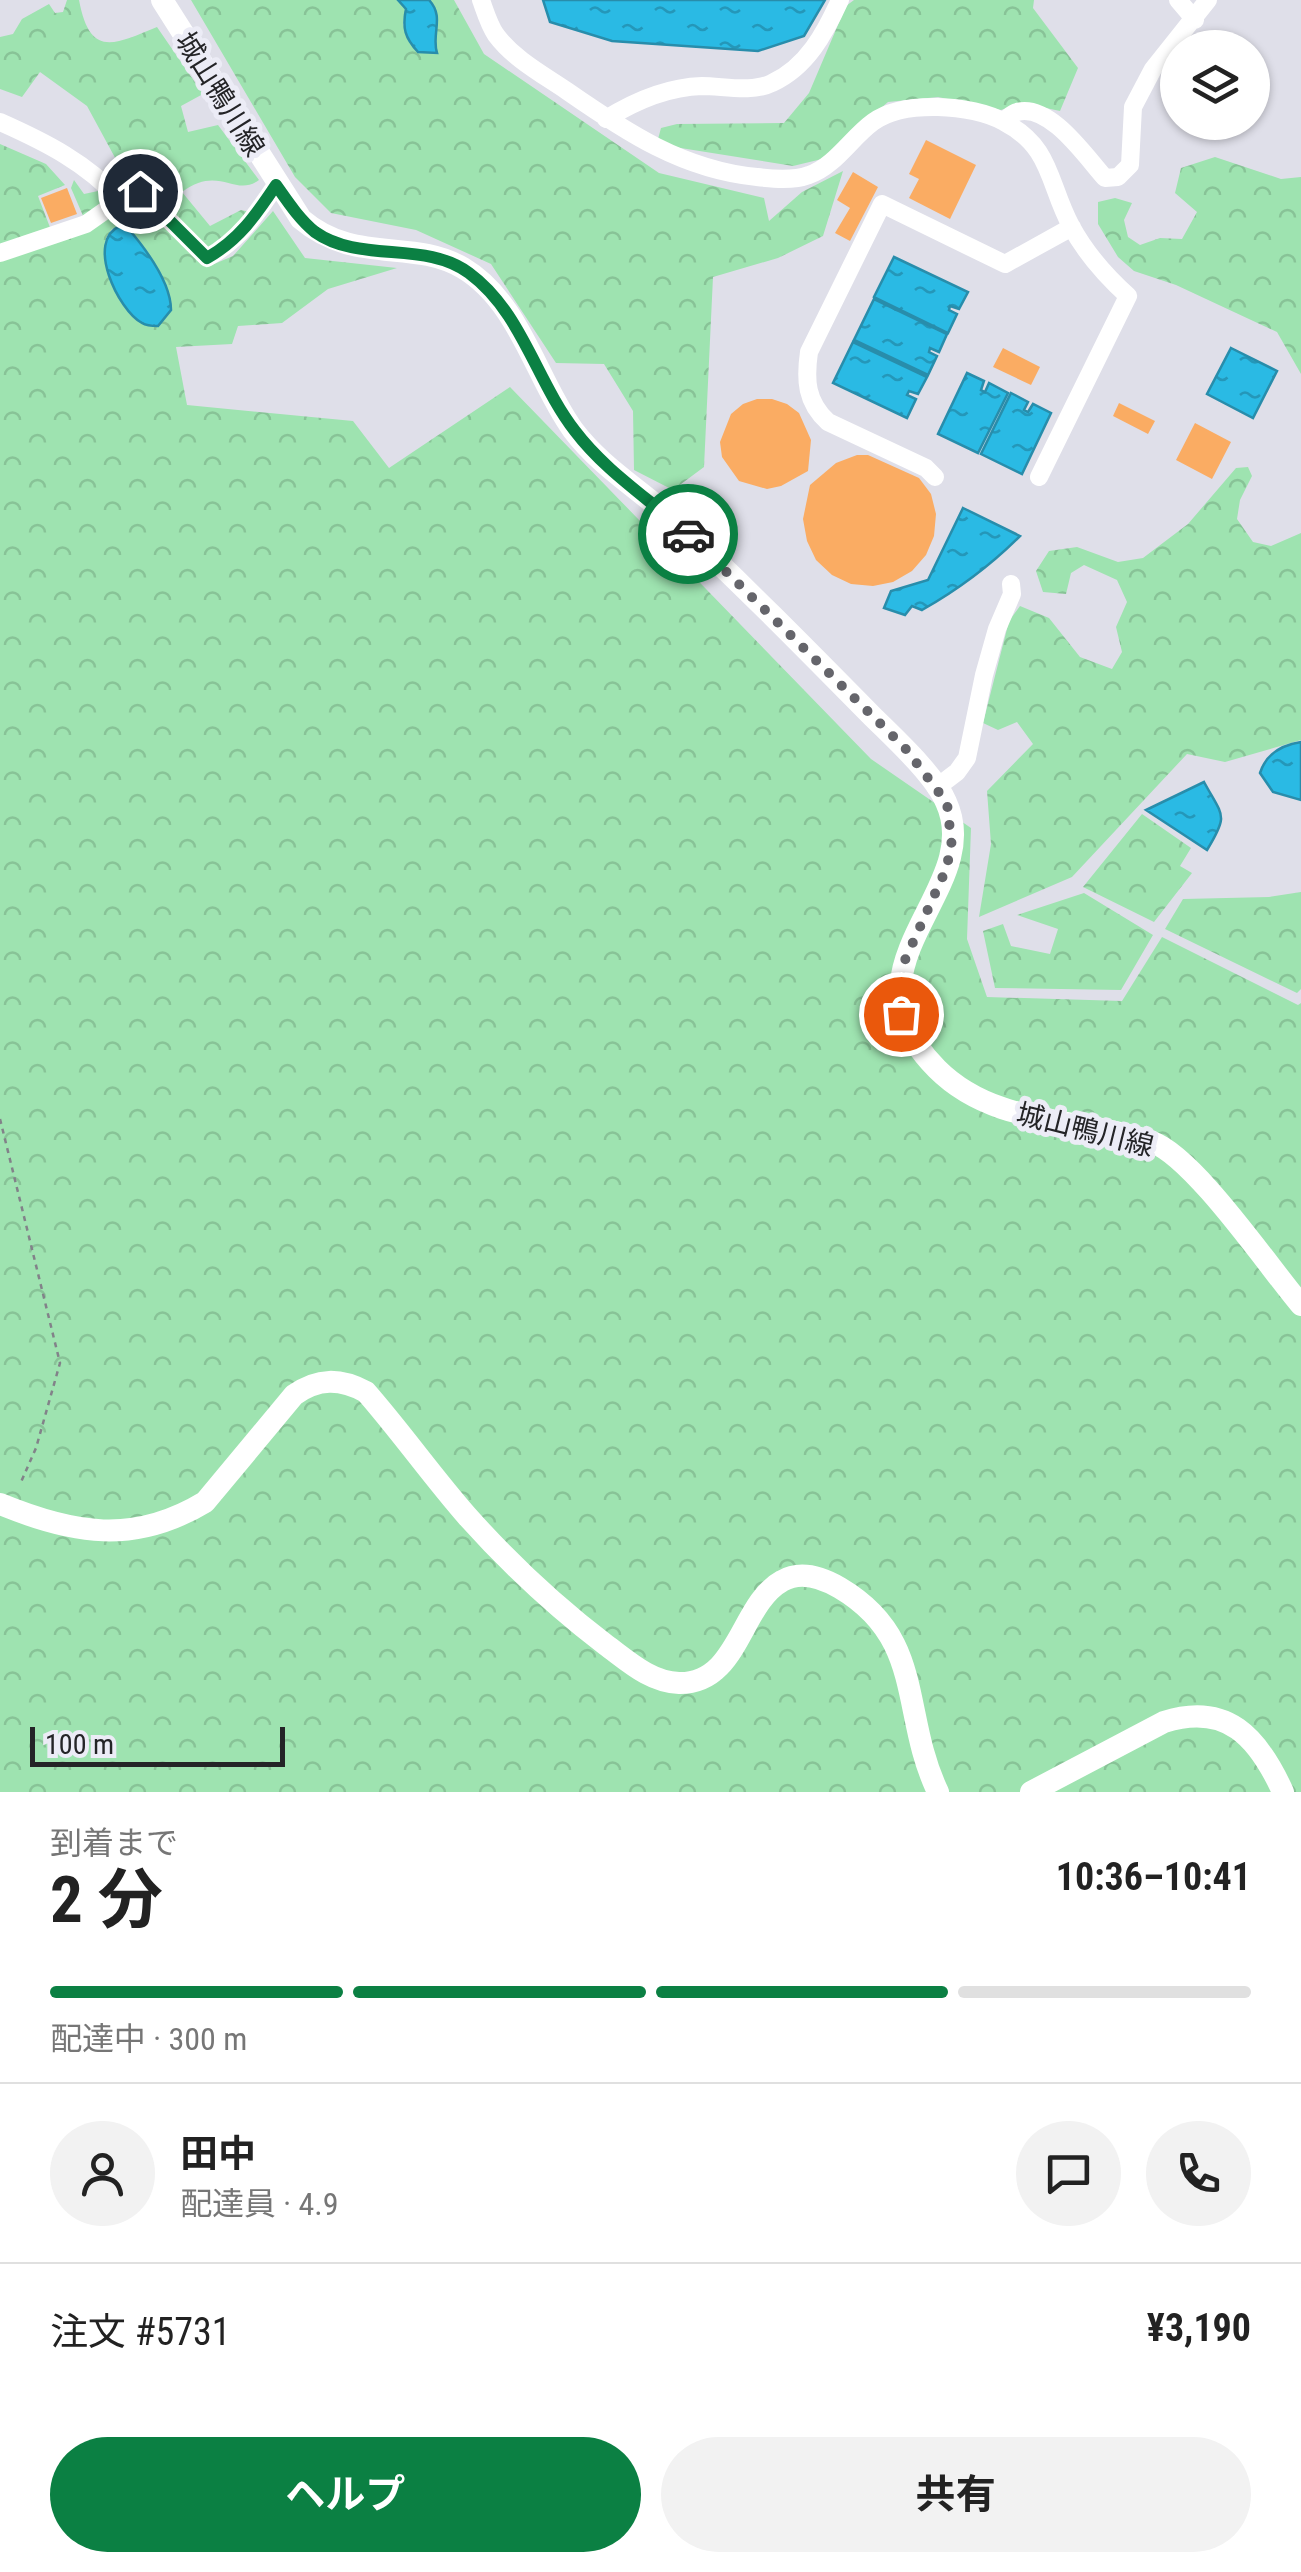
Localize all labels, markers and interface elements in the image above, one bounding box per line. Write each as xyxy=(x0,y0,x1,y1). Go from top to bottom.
street label: 城山鴨川線 xyxy=(169,26,271,162)
map controls xyxy=(1160,30,1270,140)
button: layers xyxy=(1160,30,1270,140)
pin xyxy=(98,149,183,234)
icon: home xyxy=(113,164,168,219)
courier xyxy=(638,484,738,584)
icon: car xyxy=(661,507,716,562)
pin xyxy=(859,972,944,1057)
icon: bag xyxy=(874,987,929,1042)
street label: 城山鴨川線 xyxy=(1013,1097,1157,1163)
scale bar xyxy=(30,1722,285,1766)
text: 100 m xyxy=(45,1728,114,1761)
text: 到着まで xyxy=(50,1824,178,1862)
text: 10:36–10:41 xyxy=(1056,1855,1251,1899)
text: 2 分 xyxy=(50,1862,163,1938)
text: 配達中 · 300 m xyxy=(50,2020,247,2058)
button: person xyxy=(50,2121,155,2226)
button: chat xyxy=(1016,2121,1121,2226)
button: phone xyxy=(1146,2121,1251,2226)
text: 田中 xyxy=(180,2132,256,2176)
text: 配達員 · 4.9 xyxy=(180,2185,339,2223)
text: ¥3,190 xyxy=(1147,2306,1251,2350)
text: 注文 #5731 xyxy=(50,2310,231,2354)
button: ヘルプ xyxy=(50,2437,641,2552)
button: 共有 xyxy=(661,2437,1251,2552)

